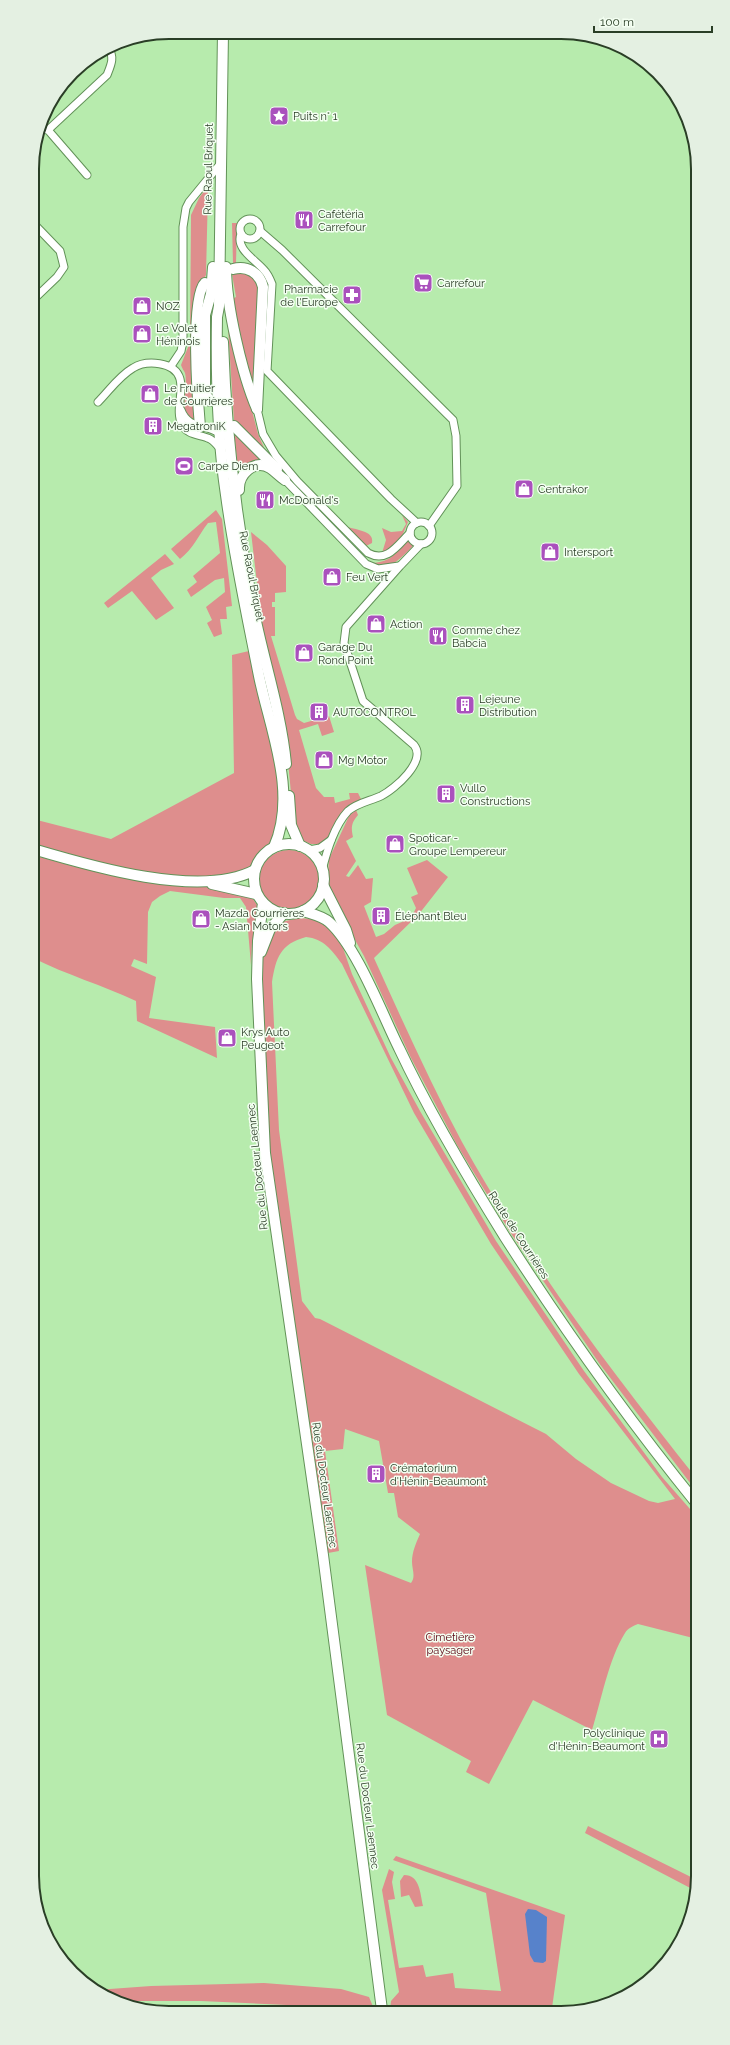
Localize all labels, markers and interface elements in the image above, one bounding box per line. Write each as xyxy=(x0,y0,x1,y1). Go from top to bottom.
scale bar xyxy=(594,8,712,34)
text: 100 m xyxy=(600,15,634,29)
place icon: Puits n° 1 xyxy=(268,105,290,127)
place label: Puits n° 1 xyxy=(293,110,338,123)
street label: Rue Raoul Briquet xyxy=(201,123,216,215)
place label: Cafétéria Carrefour xyxy=(318,208,366,234)
restaurant icon: Cafétéria Carrefour xyxy=(293,209,315,231)
supermarket icon: Carrefour xyxy=(412,272,434,294)
place label: Carrefour xyxy=(437,277,485,290)
place label: Pharmacie de l'Europe xyxy=(280,283,339,309)
pharmacy icon: Pharmacie de l'Europe xyxy=(341,284,363,306)
shop icon: NOZ xyxy=(131,295,153,317)
place label: NOZ xyxy=(156,300,180,313)
place label: Le Volet Héninois xyxy=(156,322,200,348)
shop icon: Le Volet Héninois xyxy=(131,323,153,345)
place label: Le Fruitier de Courrières xyxy=(164,382,233,408)
shop icon: Le Fruitier de Courrières xyxy=(139,383,161,405)
building icon: MegatroniK xyxy=(142,415,164,437)
place label: MegatroniK xyxy=(167,420,226,433)
sports icon: Carpe Diem xyxy=(173,455,195,477)
place label: Carpe Diem xyxy=(198,460,258,473)
shop icon: Centrakor xyxy=(513,478,535,500)
place label: Centrakor xyxy=(538,483,588,496)
restaurant icon: McDonald's xyxy=(254,489,276,511)
place label: McDonald's xyxy=(279,494,339,507)
street label: Rue Raoul Briquet xyxy=(236,530,267,623)
shop icon: Intersport xyxy=(539,541,561,563)
place label: Intersport xyxy=(564,546,613,559)
shop icon: Feu Vert xyxy=(321,566,343,588)
place label: Feu Vert xyxy=(346,571,389,584)
shop icon: Action xyxy=(365,613,387,635)
place label: Action xyxy=(390,618,422,631)
place label: Comme chez Babcia xyxy=(452,624,520,650)
restaurant icon: Comme chez Babcia xyxy=(427,625,449,647)
place label: Garage Du Rond Point xyxy=(318,641,374,667)
shop icon: Garage Du Rond Point xyxy=(293,642,315,664)
place label: Lejeune Distribution xyxy=(479,693,537,719)
building icon: Lejeune Distribution xyxy=(454,694,476,716)
building icon: AUTOCONTROL xyxy=(308,701,330,723)
place label: AUTOCONTROL xyxy=(333,706,416,719)
shop icon: Mg Motor xyxy=(313,749,335,771)
place label: Mg Motor xyxy=(338,754,387,767)
place label: Vullo Constructions xyxy=(460,782,530,808)
building icon: Vullo Constructions xyxy=(435,783,457,805)
place label: Spoticar - Groupe Lempereur xyxy=(409,832,506,858)
shop icon: Spoticar - Groupe Lempereur xyxy=(384,833,406,855)
building icon: Éléphant Bleu xyxy=(370,905,392,927)
place label: Mazda Courrières - Asian Motors xyxy=(215,907,304,933)
shop icon: Mazda Courrières - Asian Motors xyxy=(190,908,212,930)
place label: Éléphant Bleu xyxy=(395,909,467,923)
place label: Krys Auto Peugeot xyxy=(241,1026,290,1052)
shop icon: Krys Auto Peugeot xyxy=(216,1027,238,1049)
street label: Rue du Docteur Laennec xyxy=(244,1103,271,1231)
street label: Route de Courrières xyxy=(485,1189,552,1281)
street label: Rue du Docteur Laennec xyxy=(309,1421,340,1549)
place label: Crématorium d'Hénin-Beaumont xyxy=(390,1462,487,1488)
building icon: Crématorium d'Hénin-Beaumont xyxy=(365,1463,387,1485)
park label: Cimetière paysager xyxy=(425,1631,475,1657)
place label: Polyclinique d'Hénin-Beaumont xyxy=(549,1727,646,1753)
hospital icon: Polyclinique d'Hénin-Beaumont xyxy=(648,1728,670,1750)
street label: Rue du Docteur Laennec xyxy=(353,1742,382,1870)

